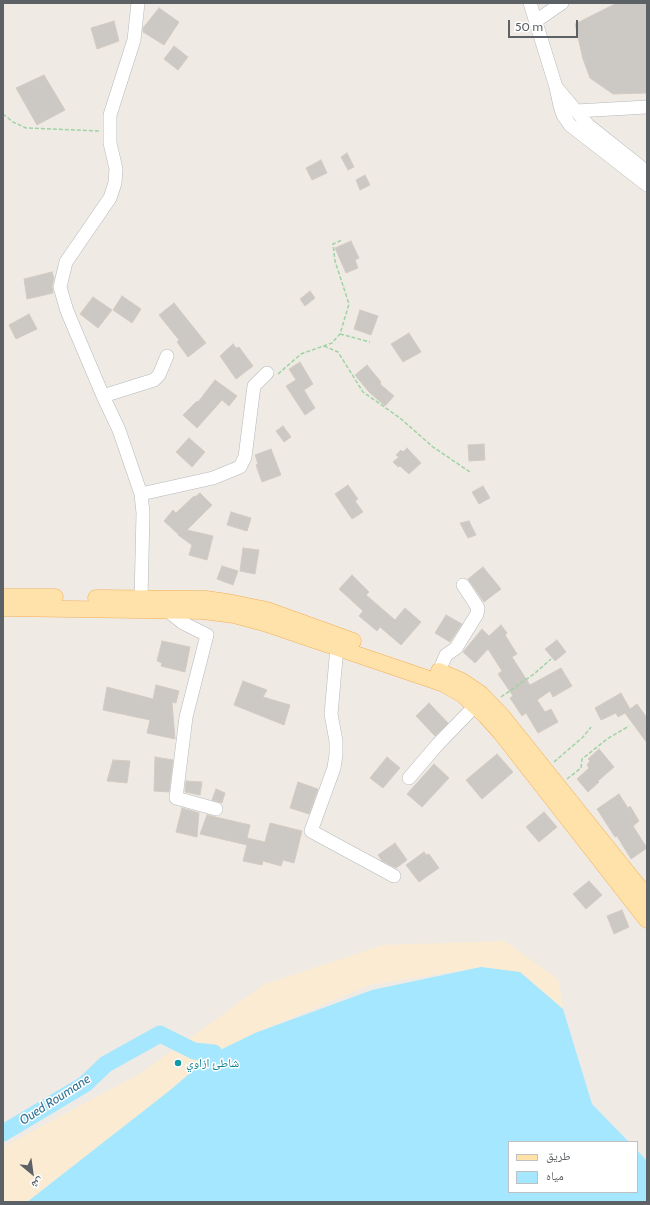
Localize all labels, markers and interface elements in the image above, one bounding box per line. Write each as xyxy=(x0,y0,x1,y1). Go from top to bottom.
scale bar xyxy=(510,12,580,38)
text: 50 m xyxy=(515,19,543,34)
place label: شاطئ ازاوي xyxy=(186,1056,239,1070)
marker: شاطئ ازاوي xyxy=(173,1058,183,1068)
water label: Oued Roumane xyxy=(17,1071,93,1129)
legend xyxy=(508,1141,638,1193)
text: طريق xyxy=(546,1148,571,1163)
north arrow xyxy=(12,1153,52,1193)
text: مياه xyxy=(546,1168,564,1183)
text: ش xyxy=(29,1175,46,1192)

